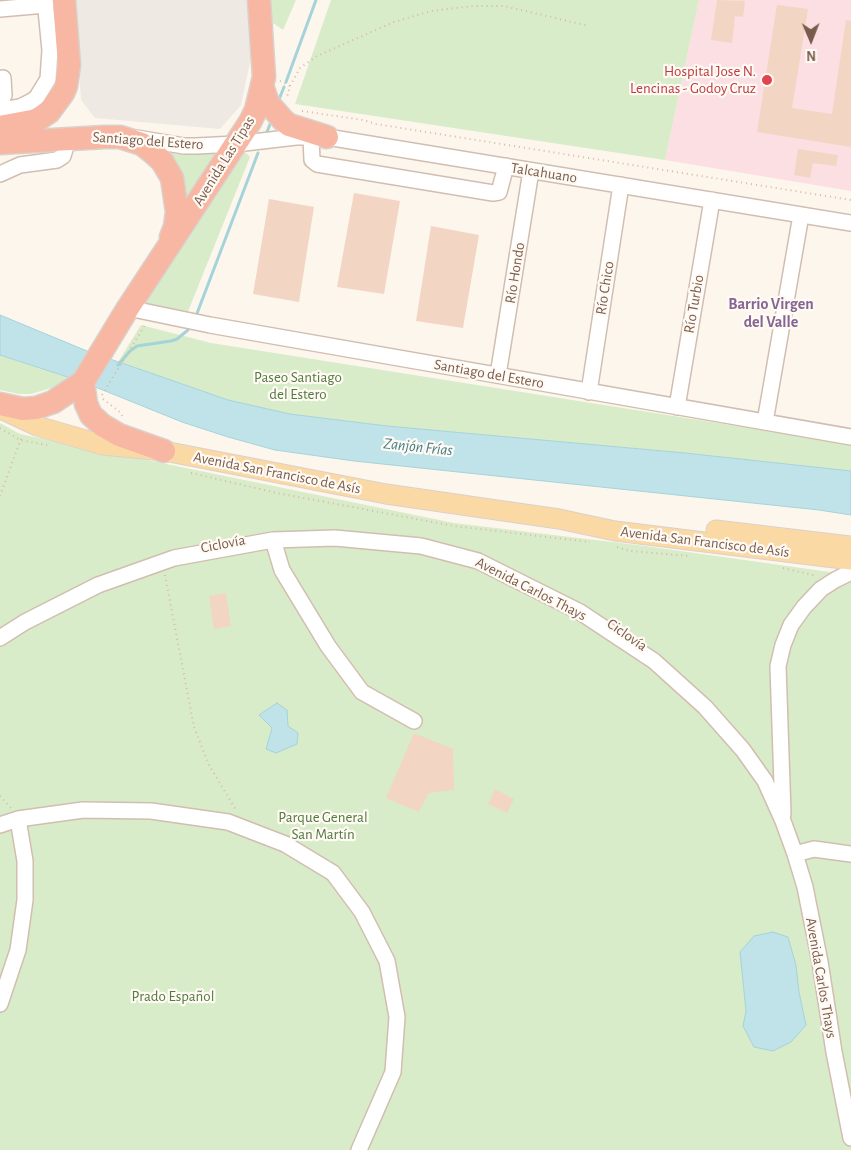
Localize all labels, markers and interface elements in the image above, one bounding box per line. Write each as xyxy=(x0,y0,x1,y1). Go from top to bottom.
north arrow xyxy=(786,15,836,65)
text: N xyxy=(806,48,816,62)
place label: Hospital Jose N. Lencinas - Godoy Cruz xyxy=(630,62,756,97)
marker: Hospital Jose N. Lencinas - Godoy Cruz xyxy=(760,73,774,87)
street label: Avenida Las Tipas xyxy=(189,113,259,209)
street label: Santiago del Estero xyxy=(92,128,204,154)
street label: Talcahuano xyxy=(510,159,578,187)
street label: Río Hondo xyxy=(501,241,529,305)
street label: Río Chico xyxy=(592,260,618,316)
street label: Río Turbio xyxy=(680,273,708,335)
district label: Barrio Virgen del Valle xyxy=(728,294,814,332)
street label: Santiago del Estero xyxy=(433,355,545,393)
park label: Paseo Santiago del Estero xyxy=(254,368,342,403)
water label: Zanjón Frías xyxy=(383,434,453,460)
street label: Avenida San Francisco de Asís xyxy=(192,448,362,498)
street label: Avenida San Francisco de Asís xyxy=(620,523,790,561)
street label: Ciclovía xyxy=(199,531,247,557)
street label: Avenida Carlos Thays xyxy=(472,553,590,625)
street label: Ciclovía xyxy=(603,615,651,655)
park label: Parque General San Martín xyxy=(278,808,368,843)
street label: Avenida Carlos Thays xyxy=(802,916,840,1040)
park label: Prado Español xyxy=(132,987,214,1005)

